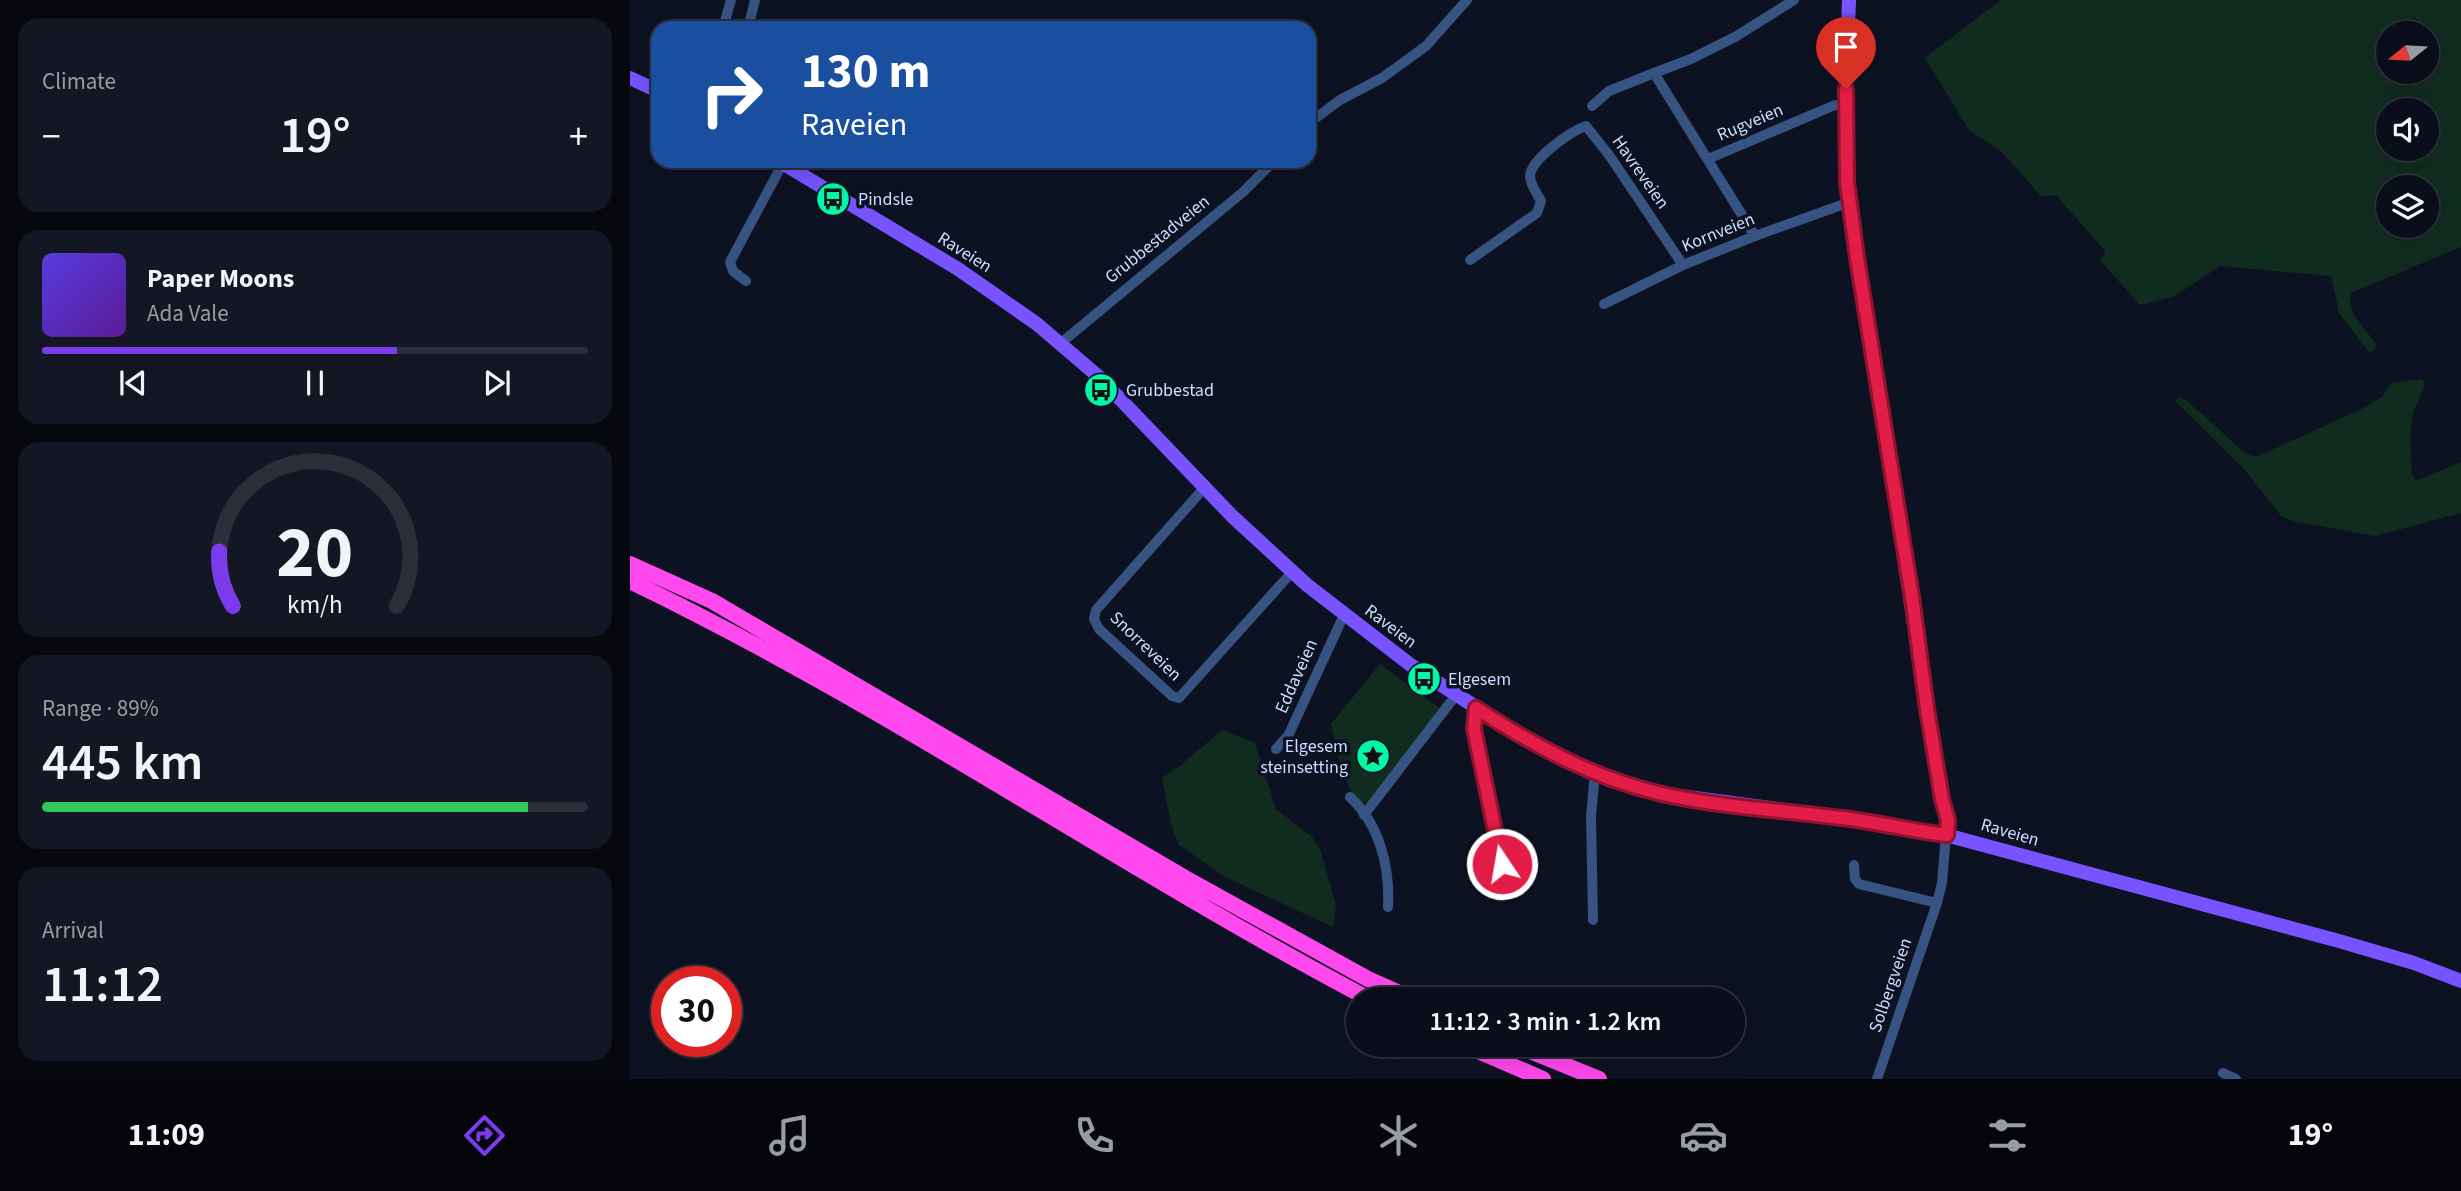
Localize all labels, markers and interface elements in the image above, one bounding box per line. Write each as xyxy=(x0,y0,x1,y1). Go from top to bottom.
pin xyxy=(1816,17,1876,89)
north arrow xyxy=(2376,21,2440,84)
map controls xyxy=(2376,21,2439,238)
icon: arrive xyxy=(1827,28,1865,66)
text: 130 m xyxy=(801,37,930,107)
icon: right xyxy=(686,49,777,140)
text: Climate xyxy=(42,65,116,98)
street label: Rugveien xyxy=(1713,97,1787,148)
button: sound xyxy=(2376,98,2439,161)
text: 19° xyxy=(279,99,351,173)
text: Raveien xyxy=(801,102,907,148)
text: − xyxy=(42,110,61,164)
text: + xyxy=(569,110,588,164)
street label: Havreveien xyxy=(1606,130,1675,214)
button: layers xyxy=(2376,175,2439,238)
bus stop icon: Pindsle xyxy=(814,180,852,218)
place label: Pindsle xyxy=(858,187,914,212)
street label: Grubbestadveien xyxy=(1100,189,1215,290)
street label: Kornveien xyxy=(1678,207,1758,258)
street label: Raveien xyxy=(933,226,997,279)
text: Paper Moons xyxy=(147,260,294,297)
text: Ada Vale xyxy=(147,297,229,330)
icon: previous xyxy=(114,364,152,402)
icon: pause xyxy=(296,364,334,402)
icon: next xyxy=(478,364,516,402)
bus stop icon: Grubbestad xyxy=(1082,371,1120,409)
place label: Grubbestad xyxy=(1126,378,1214,403)
text: 20 xyxy=(277,501,353,605)
text: km/h xyxy=(287,586,343,622)
street label: Raveien xyxy=(1359,598,1422,654)
street label: Snorreveien xyxy=(1104,606,1187,687)
street label: Eddaveien xyxy=(1269,635,1324,717)
bus stop icon: Elgesem xyxy=(1405,660,1443,698)
place label: Elgesem xyxy=(1448,667,1511,692)
text: Range · 89% xyxy=(42,692,159,725)
text: 445 km xyxy=(42,726,203,800)
place label: Elgesem steinsetting xyxy=(1260,734,1348,780)
place icon: Elgesem steinsetting xyxy=(1354,737,1392,775)
street label: Raveien xyxy=(1978,812,2042,853)
position arrow xyxy=(1465,827,1539,901)
text: Arrival xyxy=(42,914,104,947)
street label: Solbergveien xyxy=(1863,935,1918,1036)
text: 11:12 xyxy=(42,948,163,1022)
speed limit sign: 30 xyxy=(651,966,742,1057)
text: 11:12 · 3 min · 1.2 km xyxy=(1430,1003,1661,1040)
icon: directions xyxy=(460,1111,509,1160)
icon: music xyxy=(765,1111,814,1160)
icon: phone xyxy=(1070,1111,1119,1160)
icon: climate xyxy=(1374,1111,1423,1160)
icon: car xyxy=(1679,1111,1728,1160)
icon: filters xyxy=(1983,1111,2032,1160)
text: 11:09 xyxy=(128,1112,205,1158)
text: 19° xyxy=(2288,1112,2333,1158)

